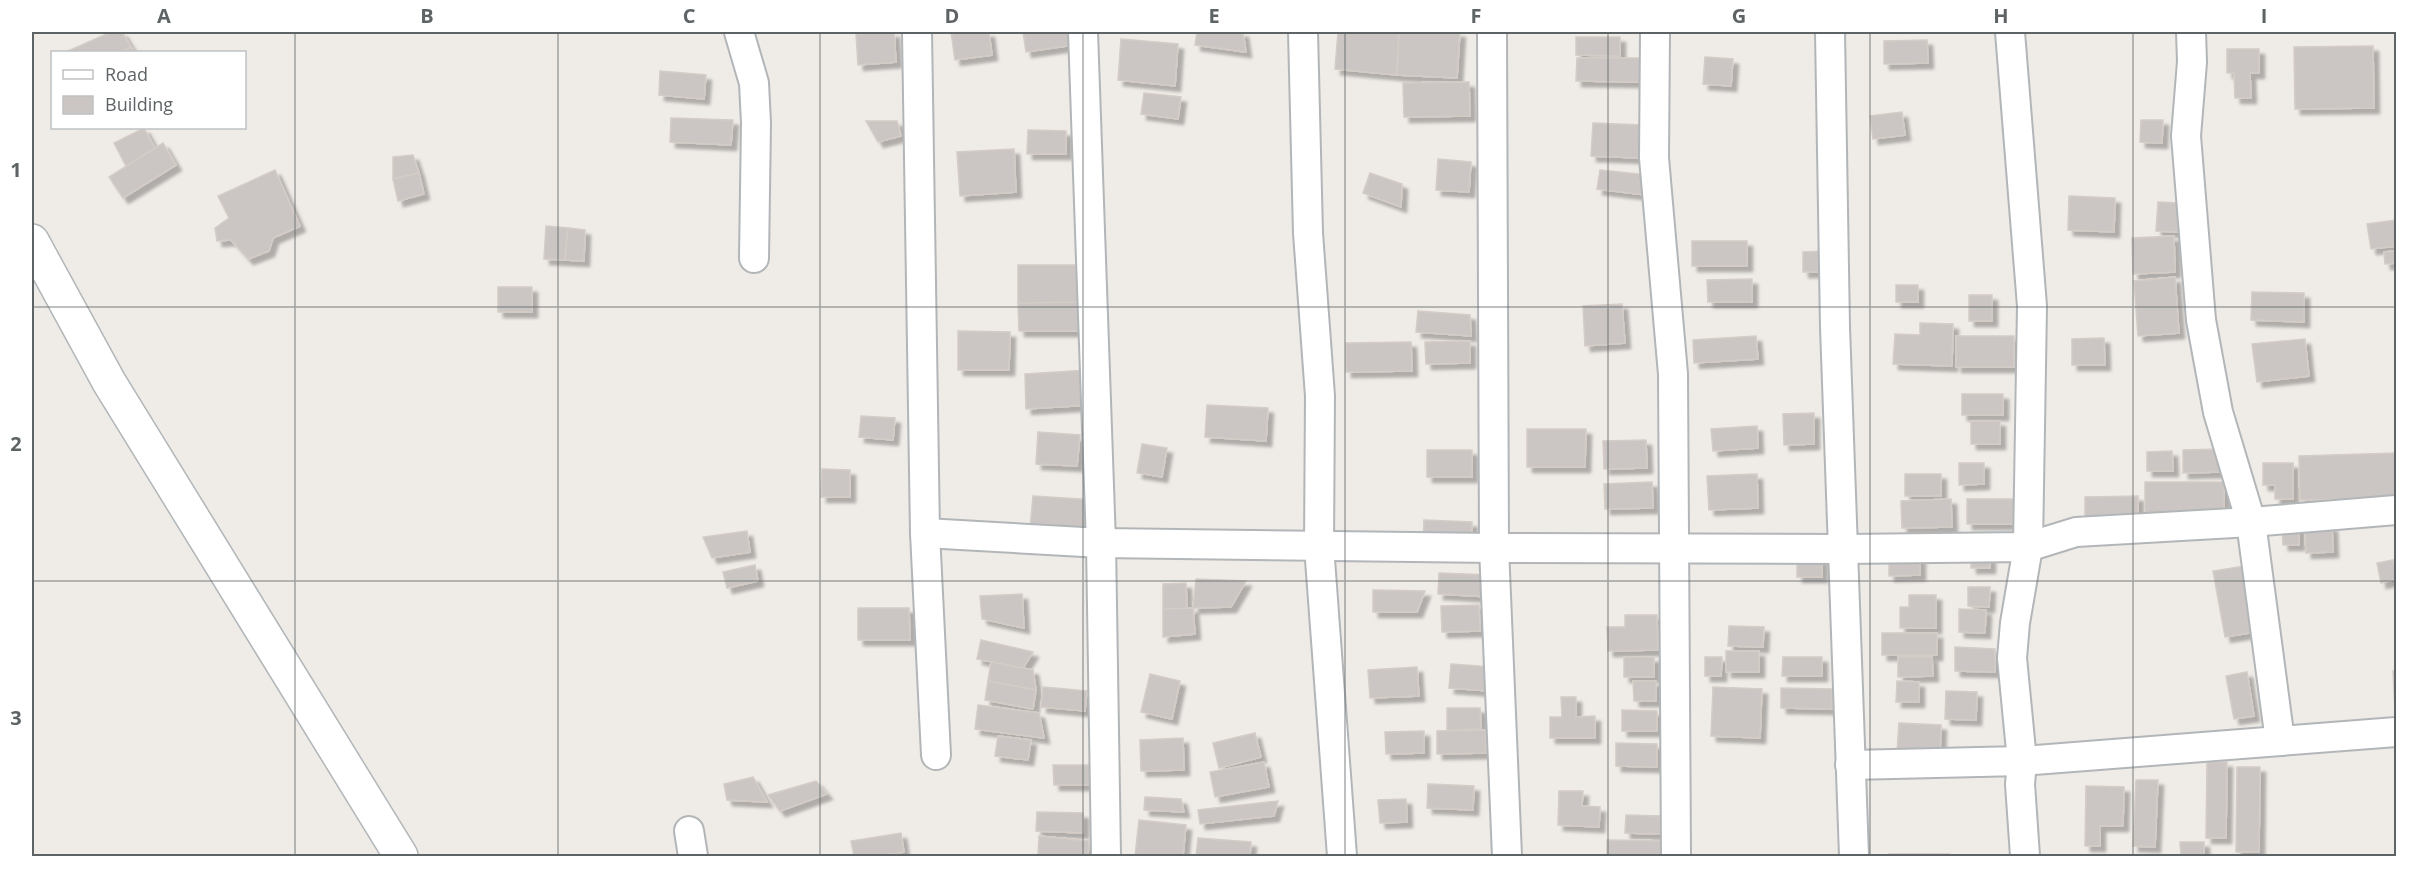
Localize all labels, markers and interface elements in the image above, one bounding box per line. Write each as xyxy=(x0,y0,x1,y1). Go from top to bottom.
text: A xyxy=(157,2,171,29)
text: B xyxy=(420,2,434,29)
text: C xyxy=(683,2,696,29)
text: D xyxy=(945,2,959,29)
text: E xyxy=(1208,2,1220,29)
text: F xyxy=(1471,2,1481,29)
text: G xyxy=(1732,2,1746,29)
text: H xyxy=(1993,2,2009,29)
text: I xyxy=(2261,2,2267,29)
legend xyxy=(51,51,246,129)
text: Road xyxy=(105,62,148,86)
text: Building xyxy=(105,92,173,116)
text: 1 xyxy=(10,156,22,183)
text: 2 xyxy=(10,430,22,457)
text: 3 xyxy=(10,704,22,731)

